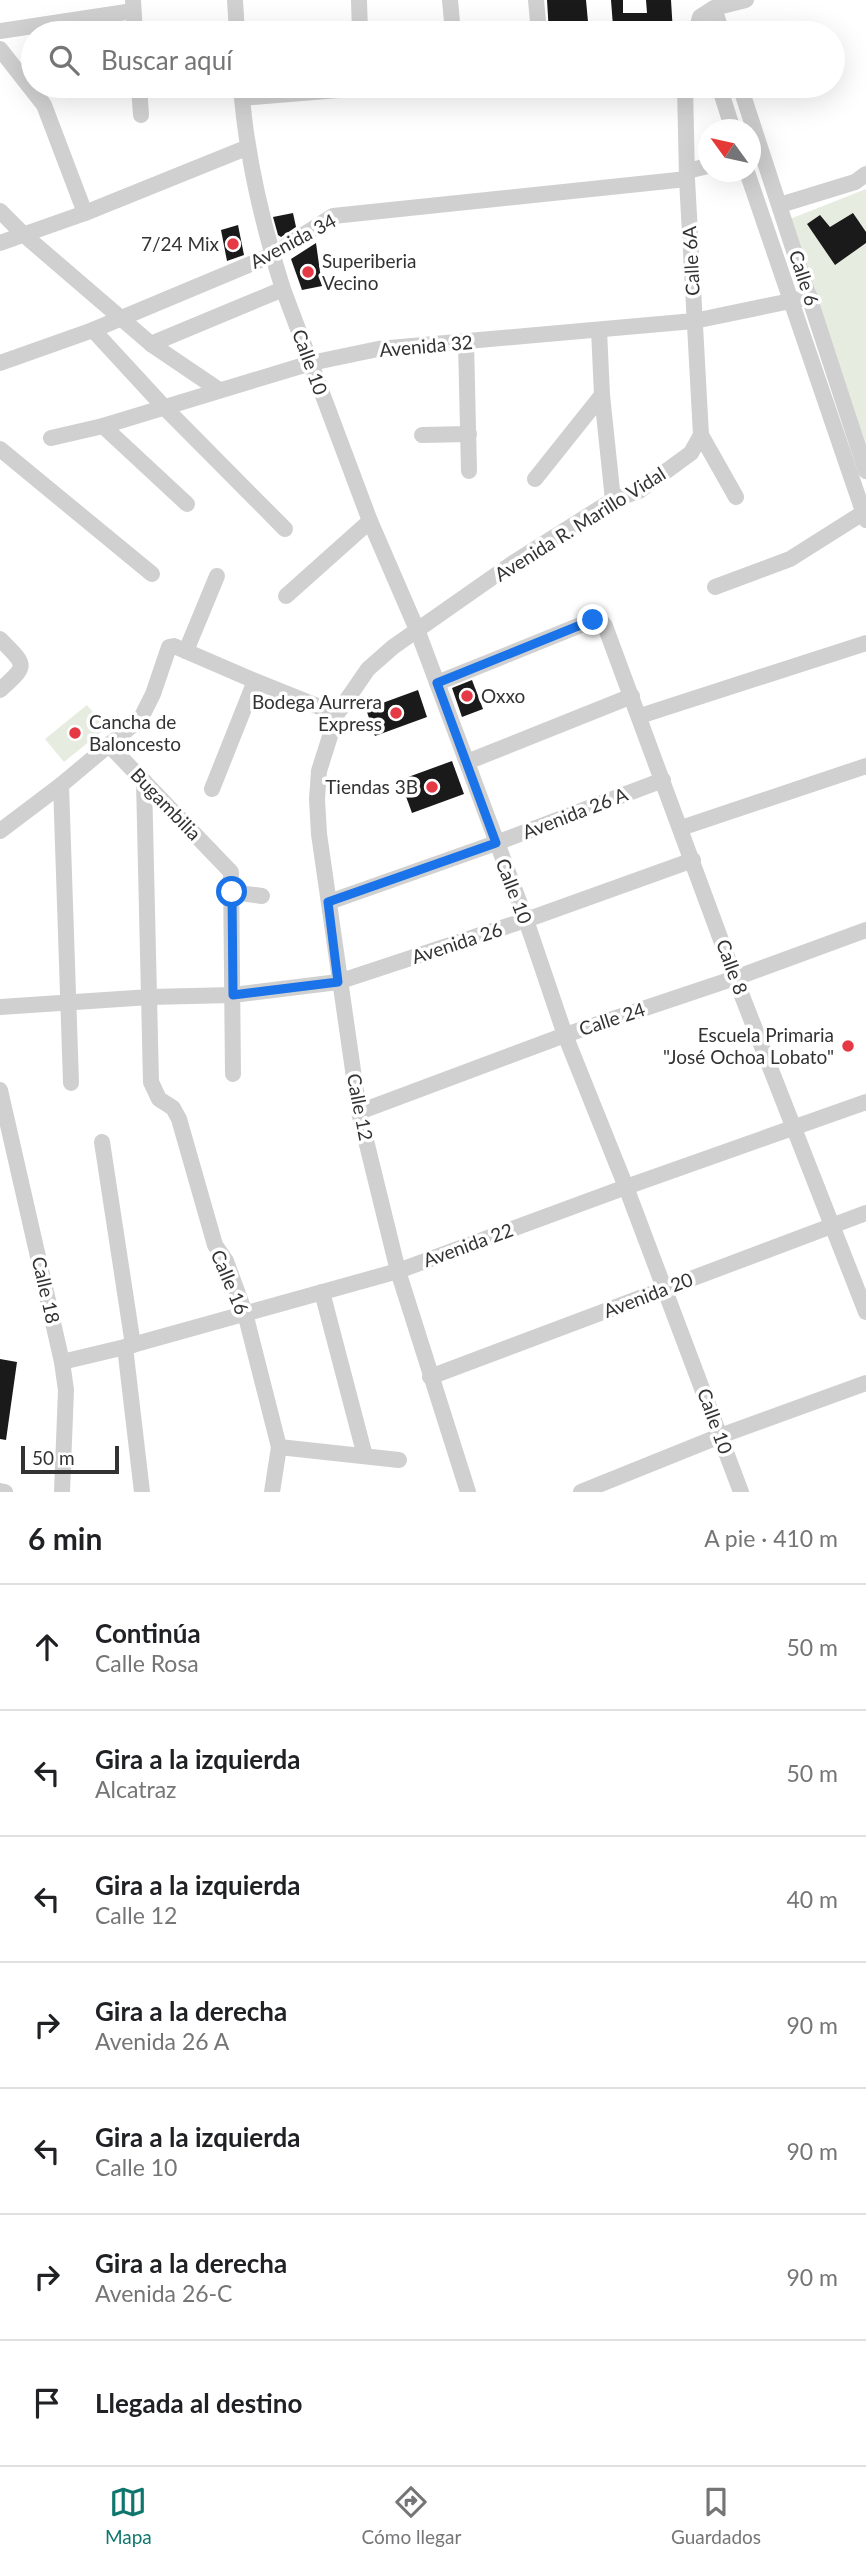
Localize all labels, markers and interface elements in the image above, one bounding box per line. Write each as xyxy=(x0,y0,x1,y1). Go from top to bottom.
search box xyxy=(21,21,845,98)
icon: search xyxy=(45,41,83,79)
text: Buscar aquí xyxy=(101,44,232,76)
north arrow xyxy=(698,119,761,182)
street label: Avenida 34 xyxy=(246,208,340,273)
street label: Calle 6A xyxy=(677,225,704,297)
place label: 7/24 Mix xyxy=(141,232,220,255)
marker: 7/24 Mix xyxy=(225,236,241,252)
street label: Calle 6 xyxy=(785,247,824,309)
place label: Superiberia Vecino xyxy=(322,249,416,294)
marker: Superiberia Vecino xyxy=(300,264,316,280)
street label: Calle 10 xyxy=(288,326,333,398)
street label: Avenida 32 xyxy=(378,330,474,361)
street label: Avenida R. Marillo Vidal xyxy=(490,462,669,586)
route end xyxy=(577,604,608,635)
place label: Oxxo xyxy=(481,684,525,707)
marker: Oxxo xyxy=(459,688,475,704)
place label: Bodega Aurrera Express xyxy=(252,690,382,735)
marker: Bodega Aurrera Express xyxy=(388,705,404,721)
place label: Cancha de Baloncesto xyxy=(89,710,181,755)
marker: Cancha de Baloncesto xyxy=(67,725,83,741)
street label: Bugambilia xyxy=(126,763,206,844)
place label: Tiendas 3B xyxy=(325,775,418,798)
marker: Tiendas 3B xyxy=(424,779,440,795)
street label: Avenida 26 A xyxy=(519,782,631,843)
street label: Calle 10 xyxy=(492,855,537,927)
route start xyxy=(216,876,247,907)
street label: Avenida 26 xyxy=(409,917,505,968)
street label: Calle 8 xyxy=(712,936,753,998)
street label: Calle 24 xyxy=(576,997,648,1040)
place label: Escuela Primaria "José Ochoa Lobato" xyxy=(663,1023,834,1068)
marker: Escuela Primaria "José Ochoa Lobato" xyxy=(840,1038,856,1054)
street label: Calle 12 xyxy=(343,1071,378,1142)
street label: Avenida 22 xyxy=(420,1218,516,1271)
street label: Calle 16 xyxy=(207,1246,254,1318)
street label: Calle 18 xyxy=(28,1254,65,1326)
street label: Avenida 20 xyxy=(600,1267,696,1322)
street label: Calle 10 xyxy=(693,1385,738,1457)
scale bar xyxy=(21,1443,119,1475)
text: 50 m xyxy=(32,1446,75,1469)
text: 6 min xyxy=(28,1520,102,1556)
text: A pie · 410 m xyxy=(704,1524,838,1552)
text: Continúa xyxy=(95,1617,201,1649)
icon: ahead xyxy=(28,1628,66,1666)
text: 50 m xyxy=(787,1633,838,1661)
text: Calle Rosa xyxy=(95,1649,199,1677)
text: Gira a la izquierda xyxy=(95,1743,301,1775)
icon: left xyxy=(28,1754,66,1792)
text: 50 m xyxy=(787,1759,838,1787)
text: Alcatraz xyxy=(95,1775,176,1803)
text: Gira a la izquierda xyxy=(95,1869,301,1901)
icon: left xyxy=(28,1880,66,1918)
text: 40 m xyxy=(787,1885,838,1913)
text: Calle 12 xyxy=(95,1901,177,1929)
text: Gira a la derecha xyxy=(95,1995,287,2027)
icon: right xyxy=(28,2006,66,2044)
text: 90 m xyxy=(787,2011,838,2039)
text: Avenida 26 A xyxy=(95,2027,229,2055)
text: Gira a la izquierda xyxy=(95,2121,301,2153)
icon: left xyxy=(28,2132,66,2170)
text: 90 m xyxy=(787,2137,838,2165)
text: Calle 10 xyxy=(95,2153,177,2181)
text: Gira a la derecha xyxy=(95,2247,287,2279)
icon: right xyxy=(28,2258,66,2296)
text: 90 m xyxy=(787,2263,838,2291)
text: Avenida 26-C xyxy=(95,2279,232,2307)
icon: arrive xyxy=(28,2384,66,2422)
text: Llegada al destino xyxy=(95,2387,302,2419)
tab: Mapa xyxy=(105,2483,152,2548)
tab: Cómo llegar xyxy=(362,2483,461,2548)
tab: Guardados xyxy=(671,2483,761,2548)

